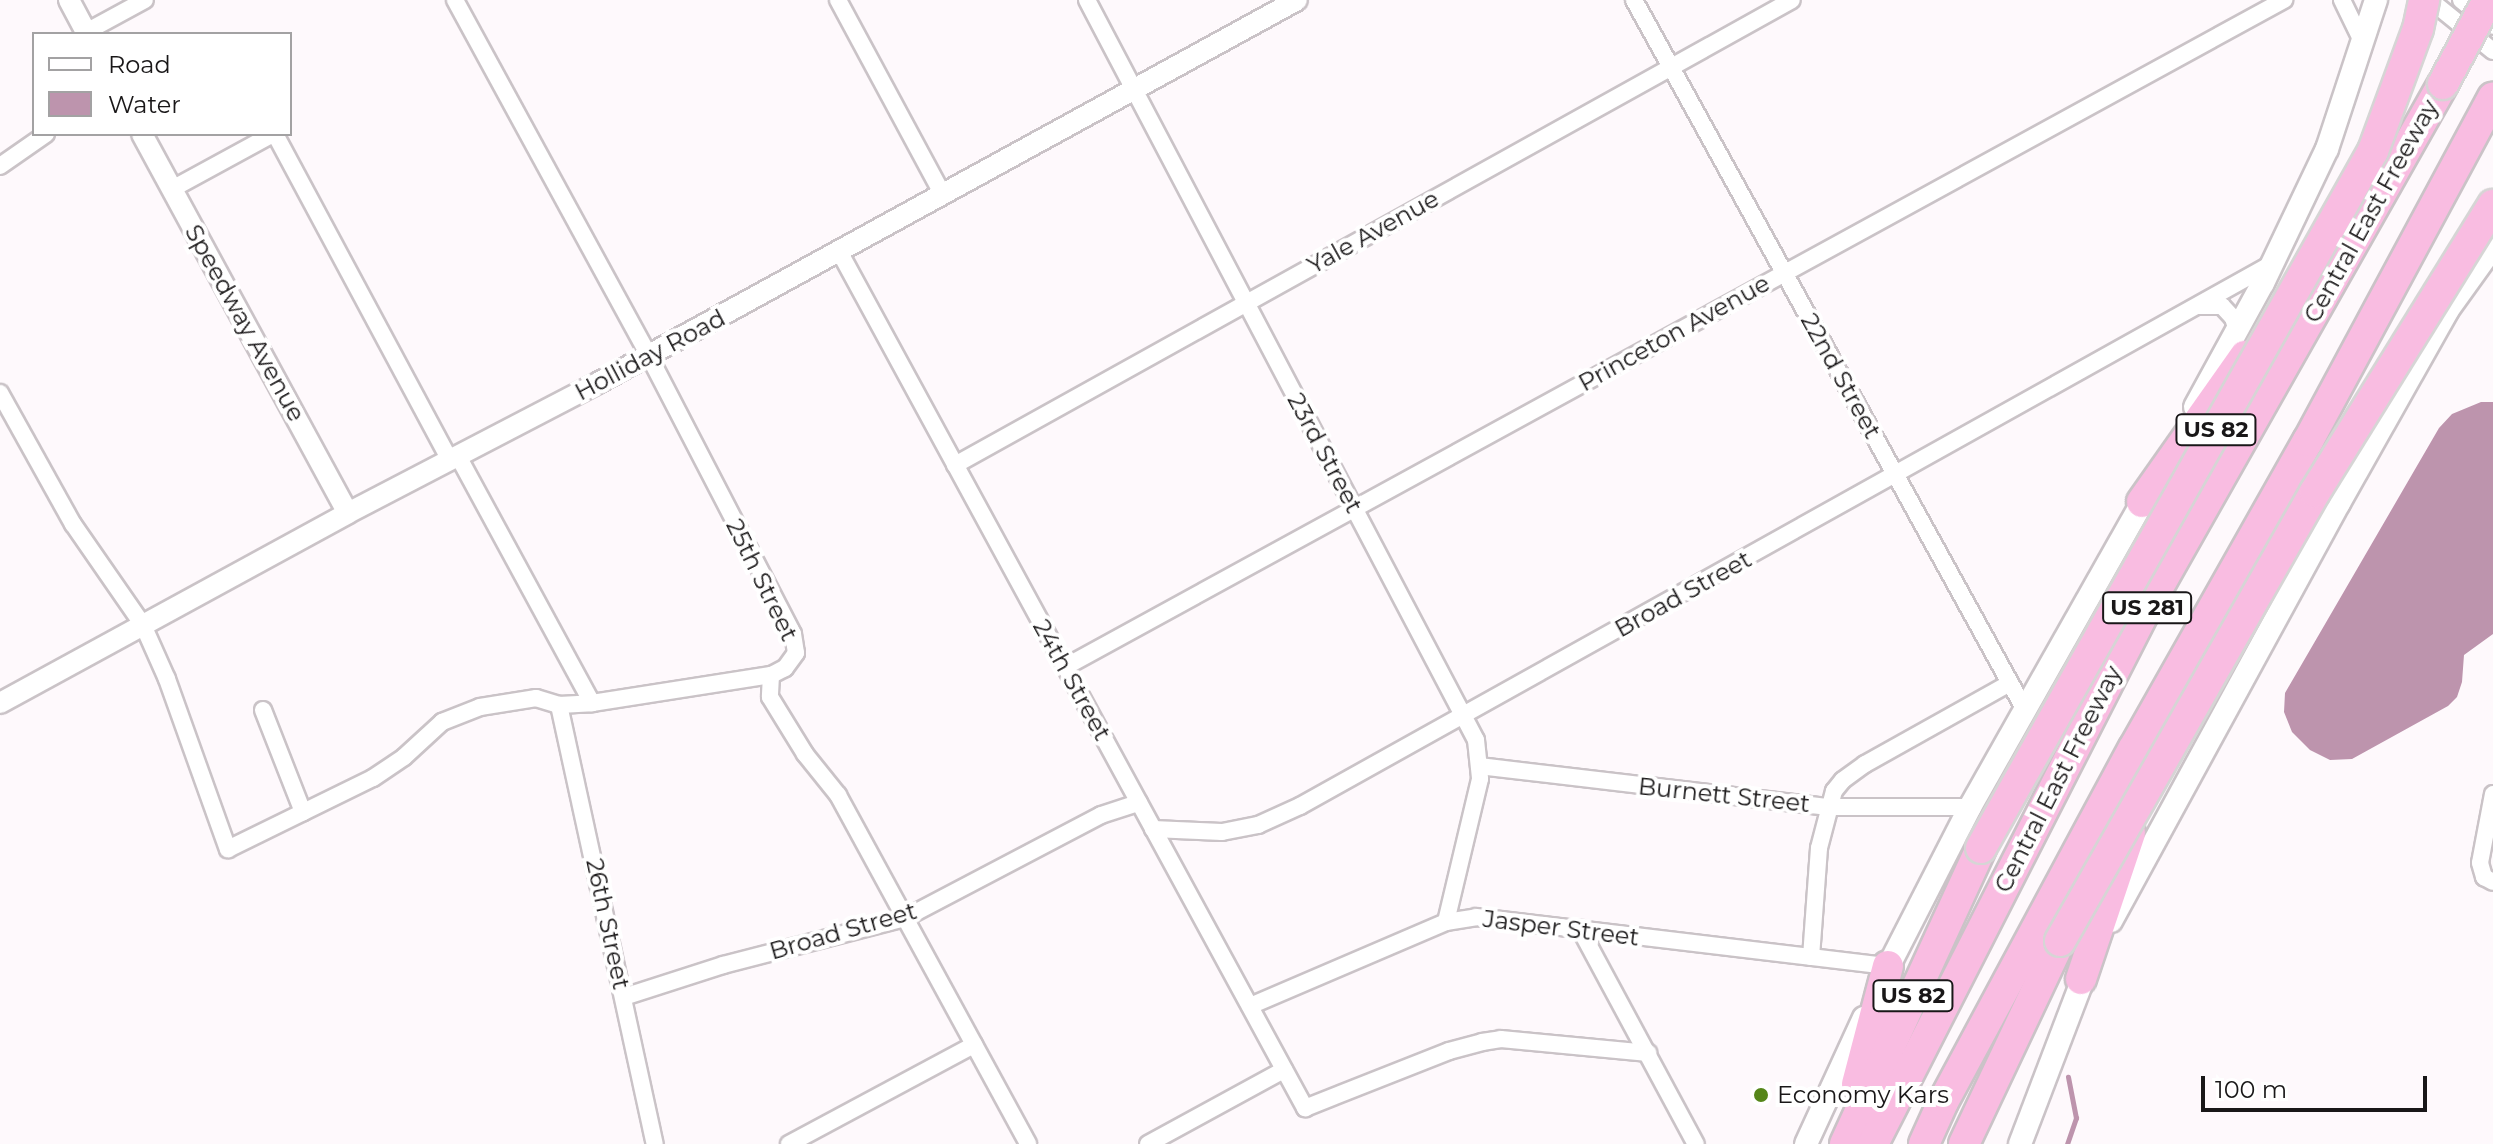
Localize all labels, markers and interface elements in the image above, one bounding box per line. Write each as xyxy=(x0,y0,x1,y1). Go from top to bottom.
legend xyxy=(32,32,292,136)
text: Road xyxy=(108,50,171,79)
text: Water xyxy=(108,90,181,119)
street label: Central East Freeway xyxy=(2298,94,2444,328)
street label: Yale Avenue xyxy=(1302,184,1444,280)
street label: Speedway Avenue xyxy=(179,220,311,426)
street label: Princeton Avenue xyxy=(1573,269,1775,397)
street label: Holliday Road xyxy=(570,303,730,407)
street label: 22nd Street xyxy=(1795,308,1887,444)
street label: 23rd Street xyxy=(1281,388,1369,518)
road number: US 82 xyxy=(2174,412,2258,448)
street label: 25th Street xyxy=(720,514,804,646)
street label: Broad Street xyxy=(1610,545,1756,643)
road number: US 281 xyxy=(2101,590,2193,626)
street label: 24th Street xyxy=(1027,615,1117,745)
street label: Central East Freeway xyxy=(1988,661,2128,897)
street label: Burnett Street xyxy=(1637,772,1811,818)
street label: 26th Street xyxy=(580,856,636,992)
street label: Broad Street xyxy=(766,896,920,966)
street label: Jasper Street xyxy=(1481,904,1641,952)
road number: US 82 xyxy=(1871,978,1955,1014)
scale bar xyxy=(2205,1060,2431,1110)
text: 100 m xyxy=(2215,1075,2287,1104)
place label: Economy Kars xyxy=(1777,1081,1949,1109)
marker: Economy Kars xyxy=(1752,1086,1770,1104)

